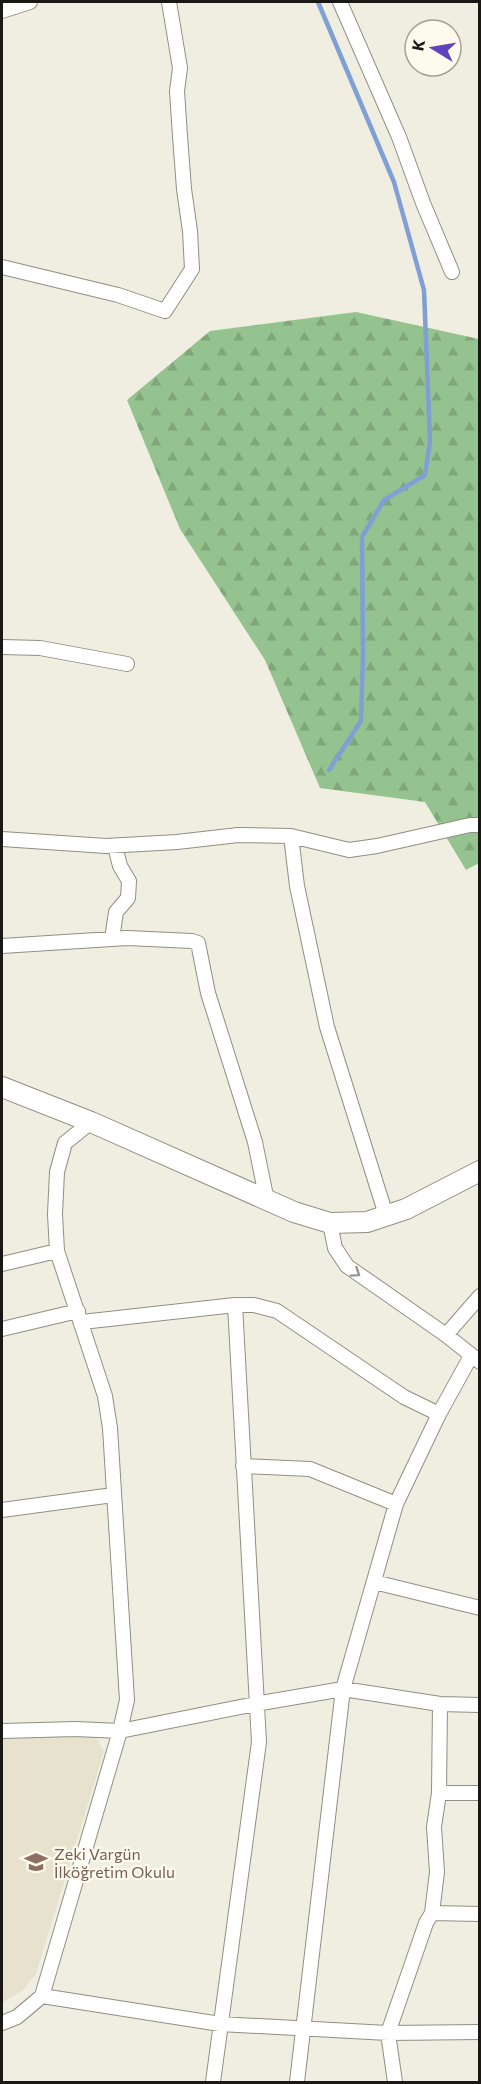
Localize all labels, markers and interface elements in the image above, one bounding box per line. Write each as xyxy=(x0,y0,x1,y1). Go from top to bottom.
north arrow xyxy=(403,18,463,78)
text: K xyxy=(407,38,428,52)
one-way arrow xyxy=(350,1265,361,1276)
place label: Zeki Vargün İlköğretim Okulu xyxy=(54,1844,175,1881)
school or university icon: Zeki Vargün İlköğretim Okulu xyxy=(23,1849,49,1875)

